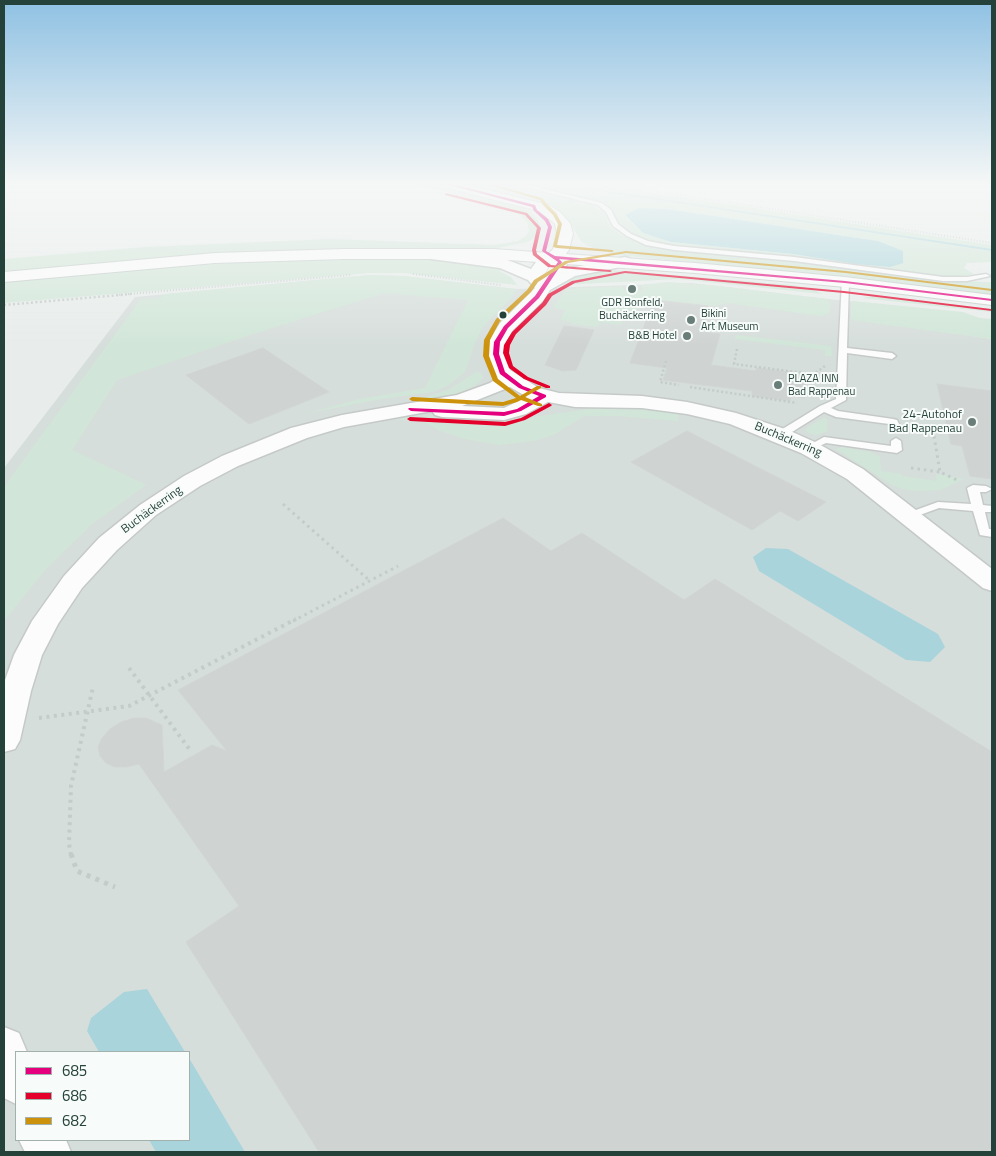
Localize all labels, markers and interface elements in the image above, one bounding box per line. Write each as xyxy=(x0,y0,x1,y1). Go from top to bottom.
marker: GDR Bonfeld, Buchäckerring xyxy=(626,283,638,295)
place label: GDR Bonfeld, Buchäckerring xyxy=(599,296,665,322)
place label: Bikini Art Museum xyxy=(701,307,758,333)
unlabelled marker xyxy=(498,310,508,320)
marker: Bikini Art Museum xyxy=(685,314,697,326)
place label: B&B Hotel xyxy=(628,329,677,343)
marker: B&B Hotel xyxy=(681,330,693,342)
place label: PLAZA INN Bad Rappenau xyxy=(788,372,855,398)
marker: PLAZA INN Bad Rappenau xyxy=(772,379,784,391)
place label: 24-Autohof Bad Rappenau xyxy=(889,408,962,436)
marker: 24-Autohof Bad Rappenau xyxy=(966,416,978,428)
street label: Buchäckerring xyxy=(752,419,824,461)
street label: Buchäckerring xyxy=(119,483,185,537)
legend xyxy=(15,1051,190,1141)
text: 685 xyxy=(62,1059,87,1082)
text: 686 xyxy=(62,1084,87,1107)
text: 682 xyxy=(62,1109,87,1132)

